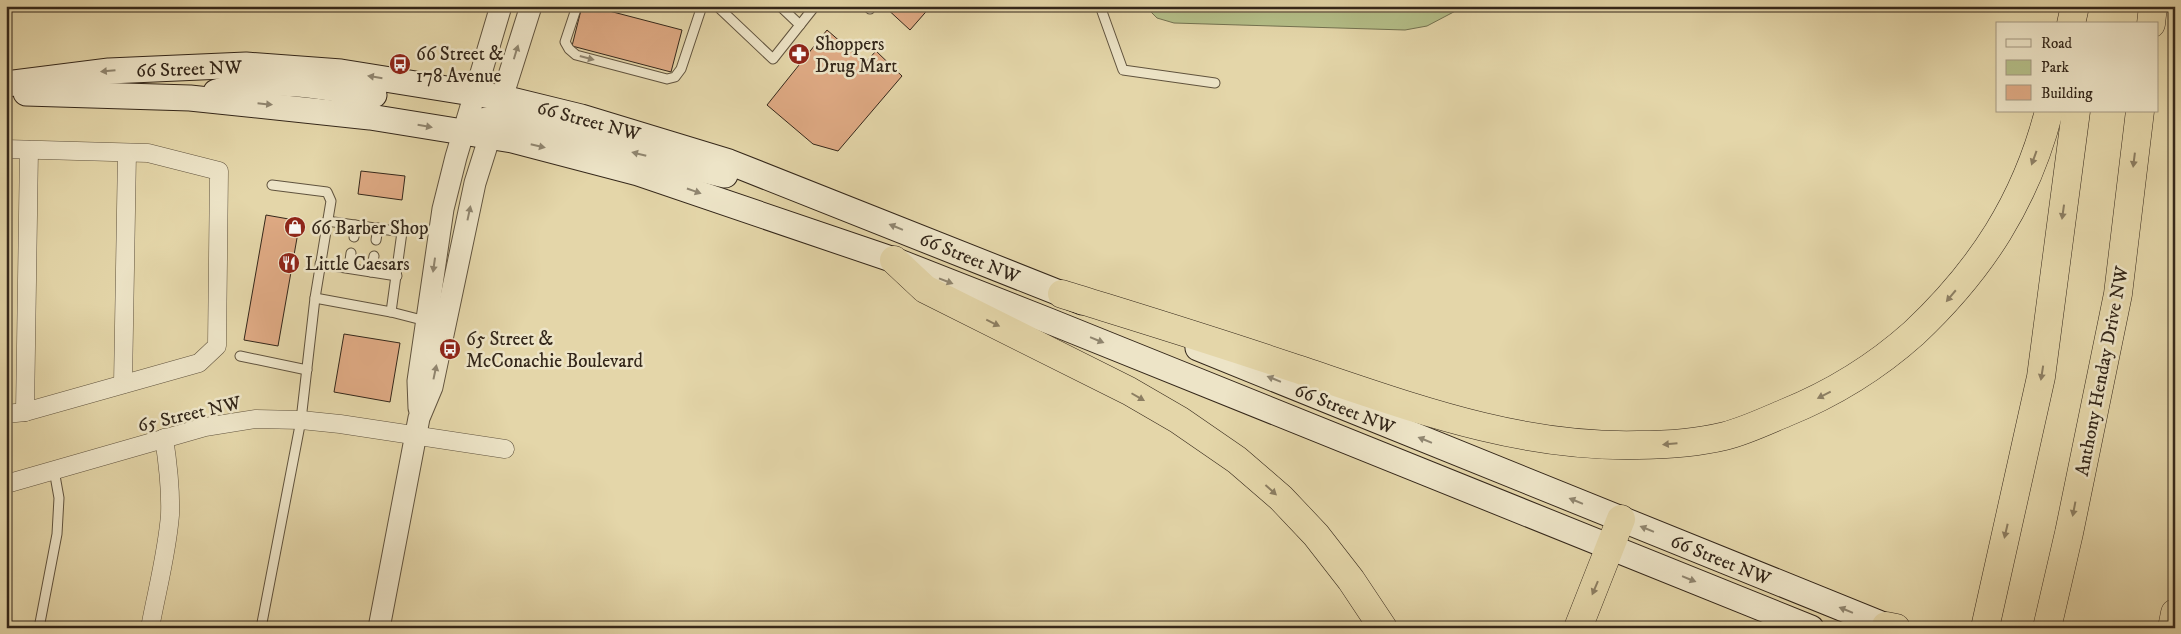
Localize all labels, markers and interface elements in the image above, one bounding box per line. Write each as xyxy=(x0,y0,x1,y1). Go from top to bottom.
legend xyxy=(1996,22,2158,112)
place label: Shoppers Drug Mart xyxy=(815,33,897,78)
text: Road xyxy=(2041,34,2073,53)
pharmacy icon: Shoppers Drug Mart xyxy=(787,42,811,66)
place label: 66 Street & 178 Avenue xyxy=(416,43,504,88)
one-way arrow xyxy=(512,44,520,59)
bus stop icon: 66 Street & 178 Avenue xyxy=(388,52,412,76)
one-way arrow xyxy=(580,54,595,62)
street label: 66 Street NW xyxy=(136,56,243,83)
text: Park xyxy=(2041,58,2070,77)
one-way arrow xyxy=(100,68,116,76)
one-way arrow xyxy=(366,73,382,81)
text: Building xyxy=(2041,84,2093,103)
street label: 66 Street NW xyxy=(535,97,643,146)
one-way arrow xyxy=(257,100,273,108)
one-way arrow xyxy=(418,123,434,131)
one-way arrow xyxy=(530,142,545,150)
one-way arrow xyxy=(632,150,647,158)
one-way arrow xyxy=(2030,151,2038,166)
one-way arrow xyxy=(2130,152,2138,168)
one-way arrow xyxy=(687,187,702,195)
one-way arrow xyxy=(2059,204,2067,220)
one-way arrow xyxy=(465,205,473,221)
shop icon: 66 Barber Shop xyxy=(283,215,307,239)
place label: 66 Barber Shop xyxy=(311,217,429,240)
one-way arrow xyxy=(889,223,903,231)
street label: 66 Street NW xyxy=(916,228,1023,289)
restaurant icon: Little Caesars xyxy=(277,251,301,275)
place label: Little Caesars xyxy=(305,253,410,276)
one-way arrow xyxy=(430,258,438,274)
street label: Anthony Henday Drive NW xyxy=(2071,264,2134,478)
one-way arrow xyxy=(939,277,953,285)
one-way arrow xyxy=(1946,290,1957,302)
one-way arrow xyxy=(986,319,1001,327)
place label: 65 Street & McConachie Boulevard xyxy=(466,328,644,373)
one-way arrow xyxy=(1090,336,1105,344)
bus stop icon: 65 Street & McConachie Boulevard xyxy=(438,337,462,361)
one-way arrow xyxy=(431,365,439,380)
one-way arrow xyxy=(2037,365,2045,381)
one-way arrow xyxy=(1267,375,1282,382)
street label: 66 Street NW xyxy=(1291,379,1398,440)
street label: 65 Street NW xyxy=(135,391,244,438)
one-way arrow xyxy=(1816,391,1831,399)
one-way arrow xyxy=(1132,392,1145,401)
one-way arrow xyxy=(1417,436,1432,444)
one-way arrow xyxy=(1662,440,1678,448)
one-way arrow xyxy=(1264,484,1276,496)
one-way arrow xyxy=(1568,497,1583,505)
one-way arrow xyxy=(2070,502,2078,517)
one-way arrow xyxy=(2002,524,2010,539)
one-way arrow xyxy=(1640,525,1654,533)
street label: 66 Street NW xyxy=(1667,530,1774,591)
one-way arrow xyxy=(1682,575,1697,583)
one-way arrow xyxy=(1590,581,1598,595)
one-way arrow xyxy=(1839,605,1853,613)

